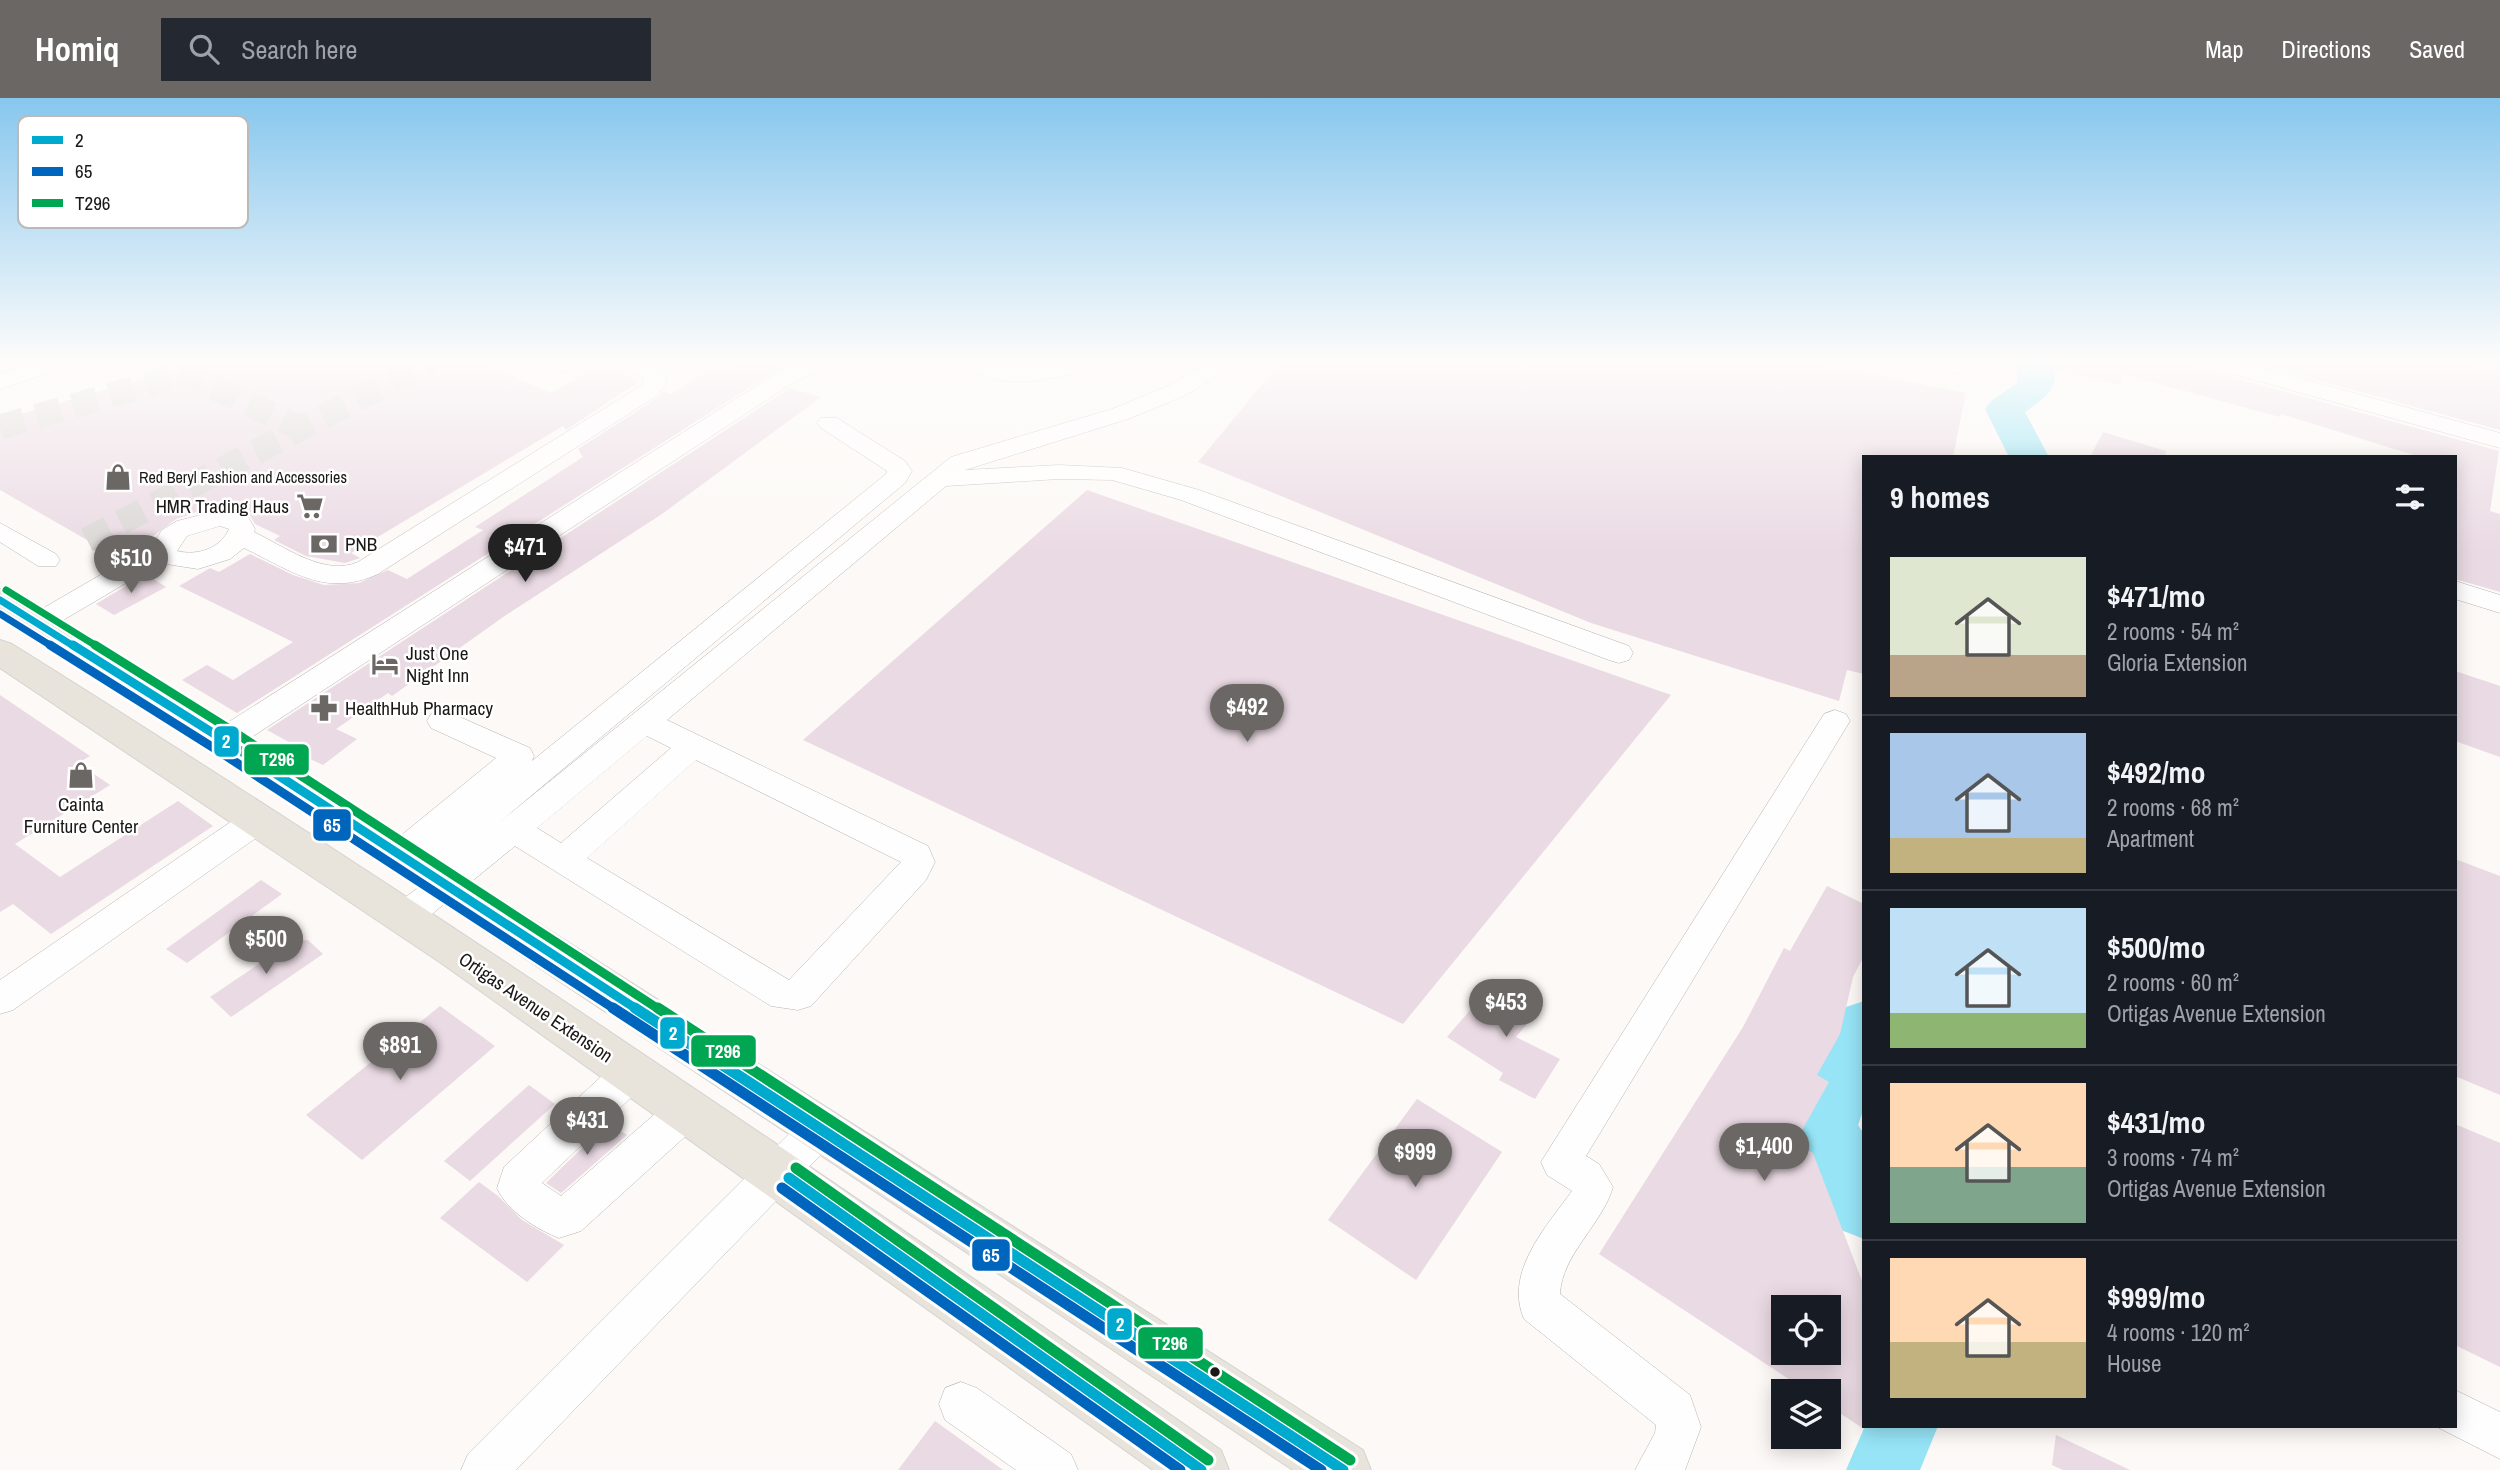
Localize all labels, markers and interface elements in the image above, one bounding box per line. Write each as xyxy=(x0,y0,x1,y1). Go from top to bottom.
search box xyxy=(161,18,651,81)
text: Homiq xyxy=(35,27,119,71)
icon: search xyxy=(185,30,223,68)
text: Search here xyxy=(241,32,357,67)
text: Map xyxy=(2205,33,2243,65)
text: Directions xyxy=(2281,33,2371,65)
text: Saved xyxy=(2409,33,2465,65)
legend xyxy=(18,116,248,228)
text: 2 xyxy=(75,127,84,153)
text: 65 xyxy=(75,158,93,184)
text: T296 xyxy=(75,190,111,216)
shop icon: Red Beryl Fashion and Accessories xyxy=(103,462,133,492)
place label: Red Beryl Fashion and Accessories xyxy=(139,466,347,488)
text: 9 homes xyxy=(1890,477,1990,517)
icon: filters xyxy=(2391,478,2429,516)
supermarket icon: HMR Trading Haus xyxy=(295,491,325,521)
place label: HMR Trading Haus xyxy=(156,493,289,519)
pin: $471 xyxy=(484,524,566,584)
bank icon: PNB xyxy=(309,529,339,559)
place label: PNB xyxy=(345,531,377,557)
text: $471 xyxy=(504,531,546,562)
pin: $510 xyxy=(90,536,172,595)
text: $510 xyxy=(110,542,152,573)
text: $471/mo xyxy=(2107,576,2205,616)
icon: home xyxy=(1946,585,2030,669)
text: 2 rooms · 54 m² xyxy=(2107,616,2239,647)
place label: Just One Night Inn xyxy=(406,640,469,688)
text: Gloria Extension xyxy=(2107,647,2247,678)
hotel icon: Just One Night Inn xyxy=(370,649,400,679)
pin: $492 xyxy=(1206,684,1288,744)
text: $492 xyxy=(1226,691,1268,722)
pharmacy icon: HealthHub Pharmacy xyxy=(309,693,339,723)
place label: HealthHub Pharmacy xyxy=(345,695,493,721)
line badge: 2 xyxy=(213,725,240,758)
text: 2 xyxy=(222,728,231,754)
line badge: T296 xyxy=(243,743,310,776)
text: T296 xyxy=(259,746,295,772)
text: $492/mo xyxy=(2107,752,2205,792)
shop icon: Cainta Furniture Center xyxy=(66,760,96,790)
icon: home xyxy=(1946,761,2030,845)
place label: Cainta Furniture Center xyxy=(24,791,139,839)
text: 2 rooms · 68 m² xyxy=(2107,792,2239,823)
line badge: 65 xyxy=(312,808,352,842)
text: 65 xyxy=(323,812,341,838)
text: Apartment xyxy=(2107,823,2194,854)
pin: $500 xyxy=(225,916,307,976)
text: $500 xyxy=(245,923,287,954)
text: $500/mo xyxy=(2107,927,2205,967)
icon: home xyxy=(1946,936,2030,1020)
street label: Ortigas Avenue Extension xyxy=(454,946,618,1068)
text: 2 rooms · 60 m² xyxy=(2107,967,2239,998)
pin: $453 xyxy=(1465,979,1547,1039)
text: $453 xyxy=(1485,986,1527,1017)
text: Ortigas Avenue Extension xyxy=(2107,998,2326,1029)
line badge: 2 xyxy=(659,1016,686,1050)
text: 2 xyxy=(669,1020,678,1046)
pin: $891 xyxy=(359,1023,441,1082)
text: $891 xyxy=(379,1029,421,1060)
line badge: T296 xyxy=(690,1034,757,1068)
text: T296 xyxy=(705,1038,741,1064)
pin: $431 xyxy=(546,1098,628,1157)
text: $431/mo xyxy=(2107,1102,2205,1142)
text: $431 xyxy=(566,1104,608,1135)
icon: home xyxy=(1946,1111,2030,1195)
pin: $1,400 xyxy=(1707,1124,1821,1183)
pin: $999 xyxy=(1374,1130,1456,1189)
text: $1,400 xyxy=(1735,1130,1793,1161)
text: $999 xyxy=(1394,1136,1436,1167)
text: 3 rooms · 74 m² xyxy=(2107,1142,2239,1173)
text: Ortigas Avenue Extension xyxy=(2107,1173,2326,1204)
line badge: 65 xyxy=(971,1238,1011,1272)
text: 65 xyxy=(982,1242,1000,1268)
text: $999/mo xyxy=(2107,1277,2205,1317)
icon: home xyxy=(1946,1286,2030,1370)
map controls xyxy=(1771,1295,1841,1449)
button: locate xyxy=(1771,1295,1841,1365)
line badge: 2 xyxy=(1106,1307,1133,1341)
text: 2 xyxy=(1116,1311,1125,1337)
text: 4 rooms · 120 m² xyxy=(2107,1317,2250,1348)
line badge: T296 xyxy=(1137,1326,1204,1360)
text: T296 xyxy=(1152,1330,1188,1356)
text: House xyxy=(2107,1348,2162,1379)
unlabelled marker xyxy=(1208,1365,1222,1379)
button: layers xyxy=(1771,1379,1841,1449)

